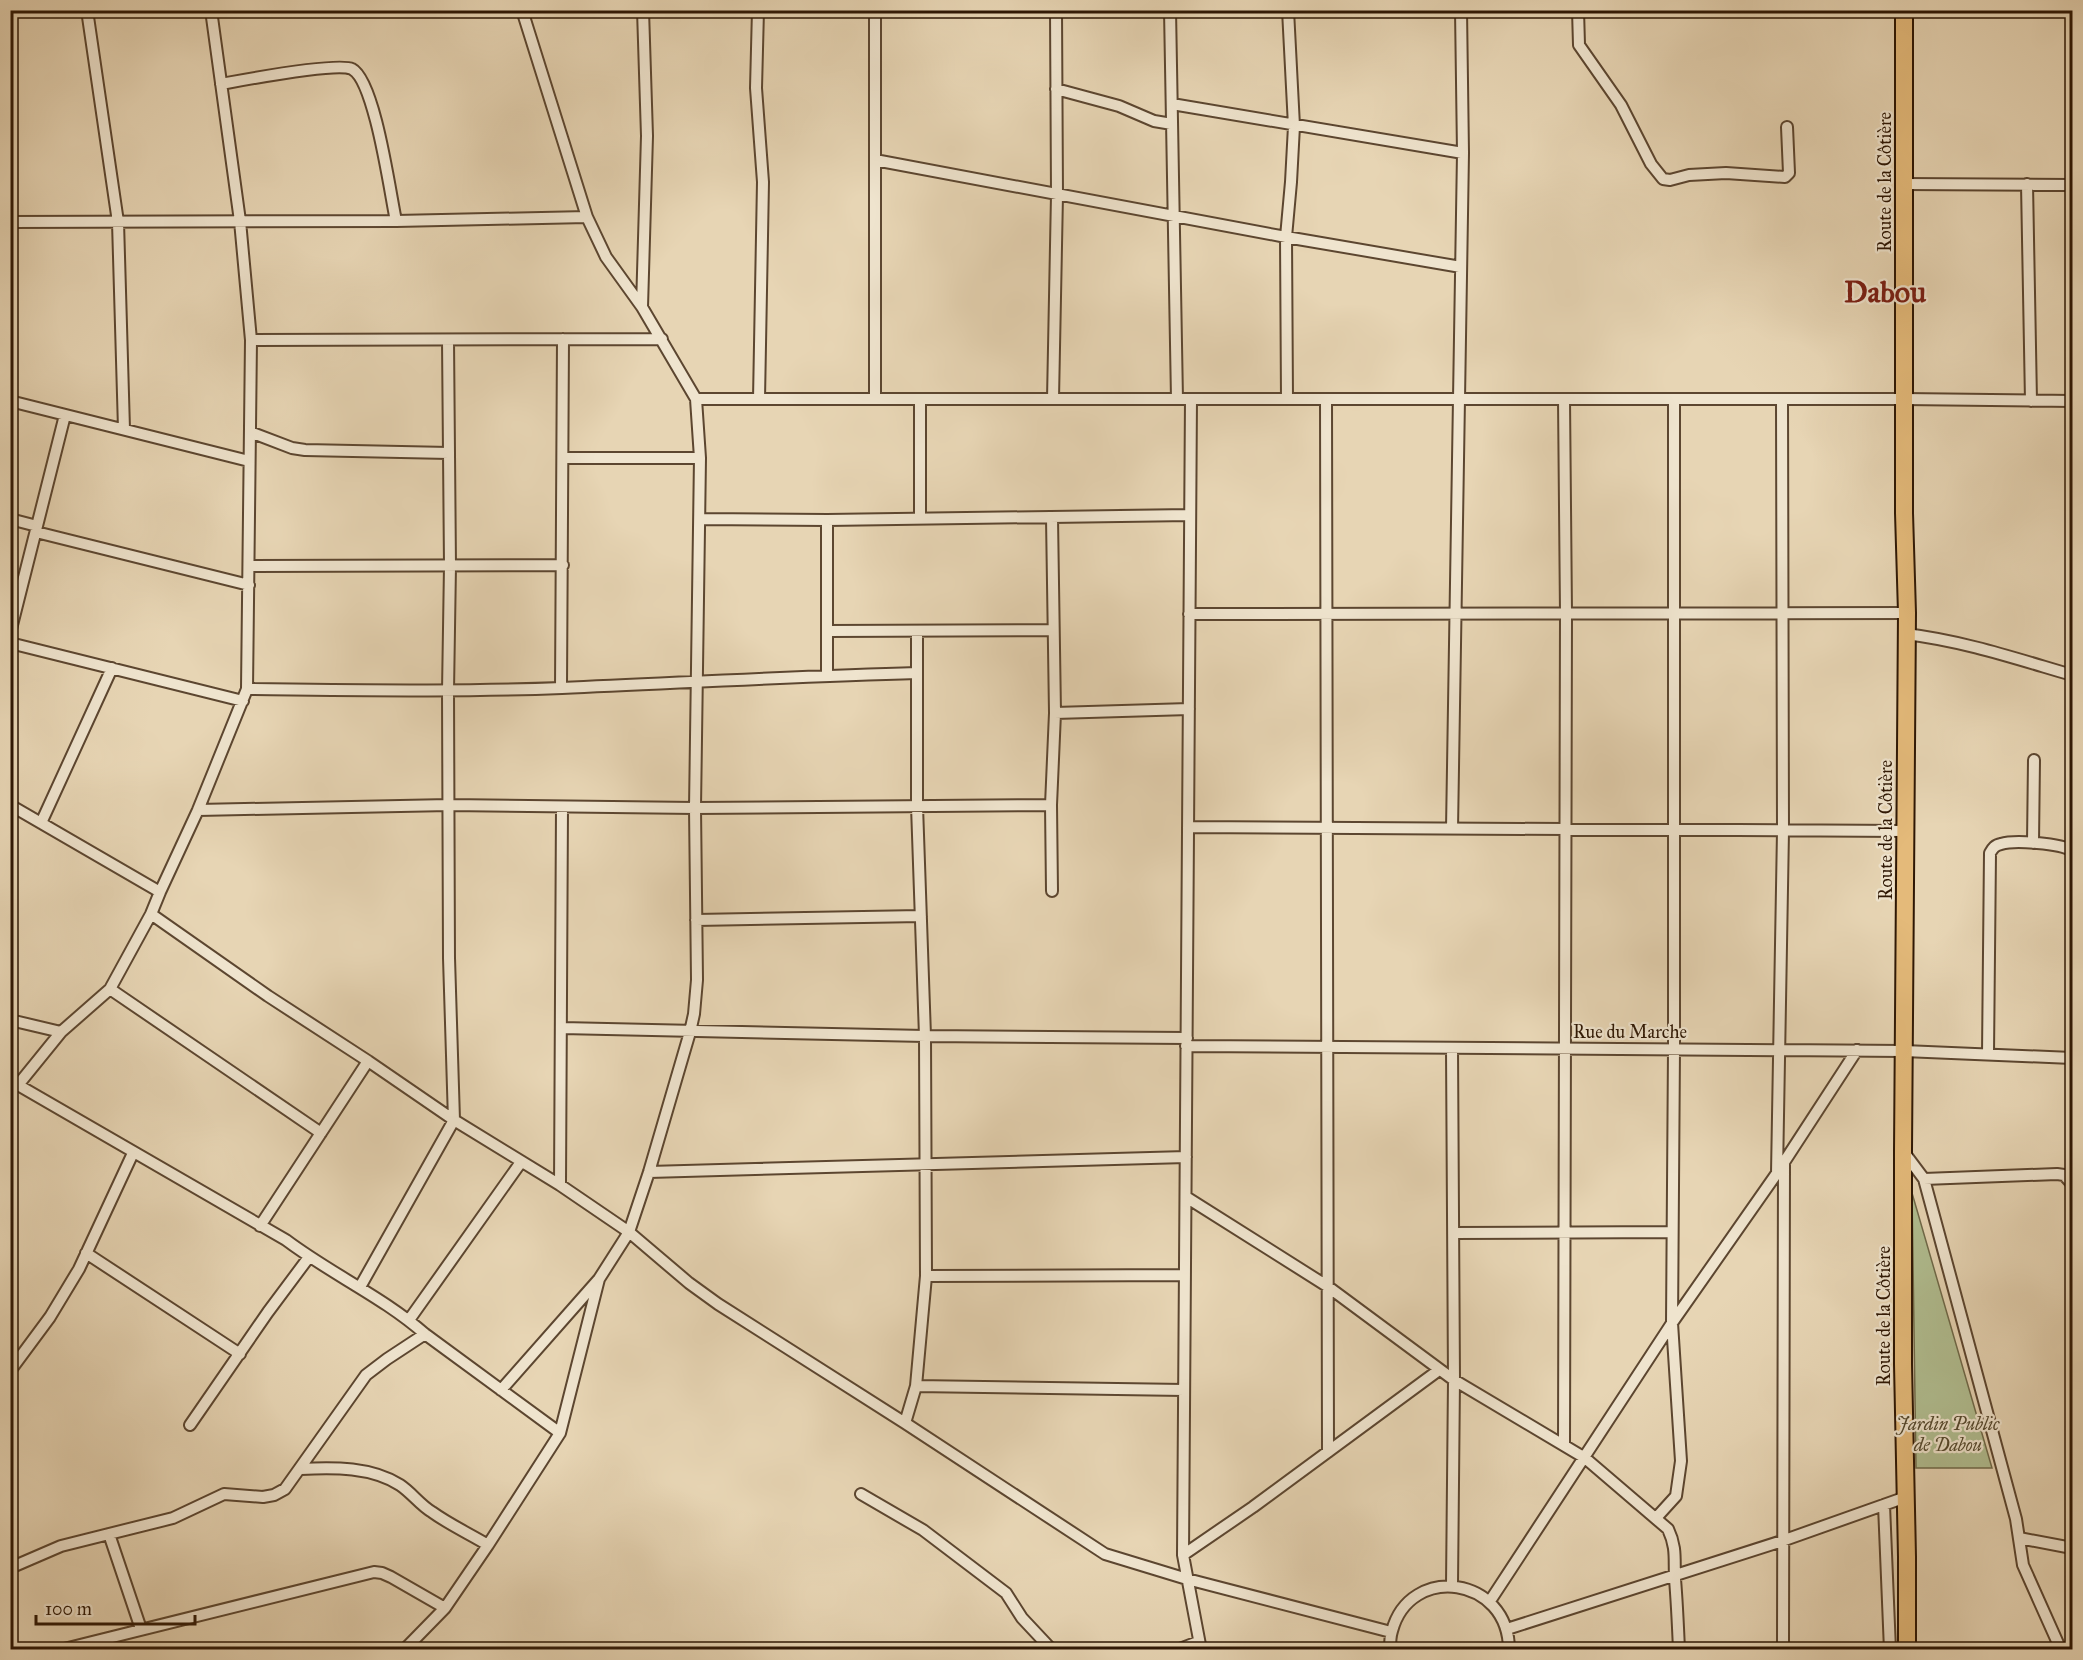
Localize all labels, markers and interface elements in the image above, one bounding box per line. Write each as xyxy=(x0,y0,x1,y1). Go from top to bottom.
street label: Route de la Côtière xyxy=(1874,112,1896,252)
district label: Dabou xyxy=(1844,274,1926,310)
street label: Route de la Côtière xyxy=(1875,760,1897,900)
street label: Rue du Marche xyxy=(1573,1021,1687,1043)
street label: Route de la Côtière xyxy=(1873,1246,1895,1386)
park label: Jardin Public de Dabou xyxy=(1895,1413,2000,1456)
scale bar xyxy=(36,1588,195,1626)
text: 100 m xyxy=(45,1598,92,1620)

